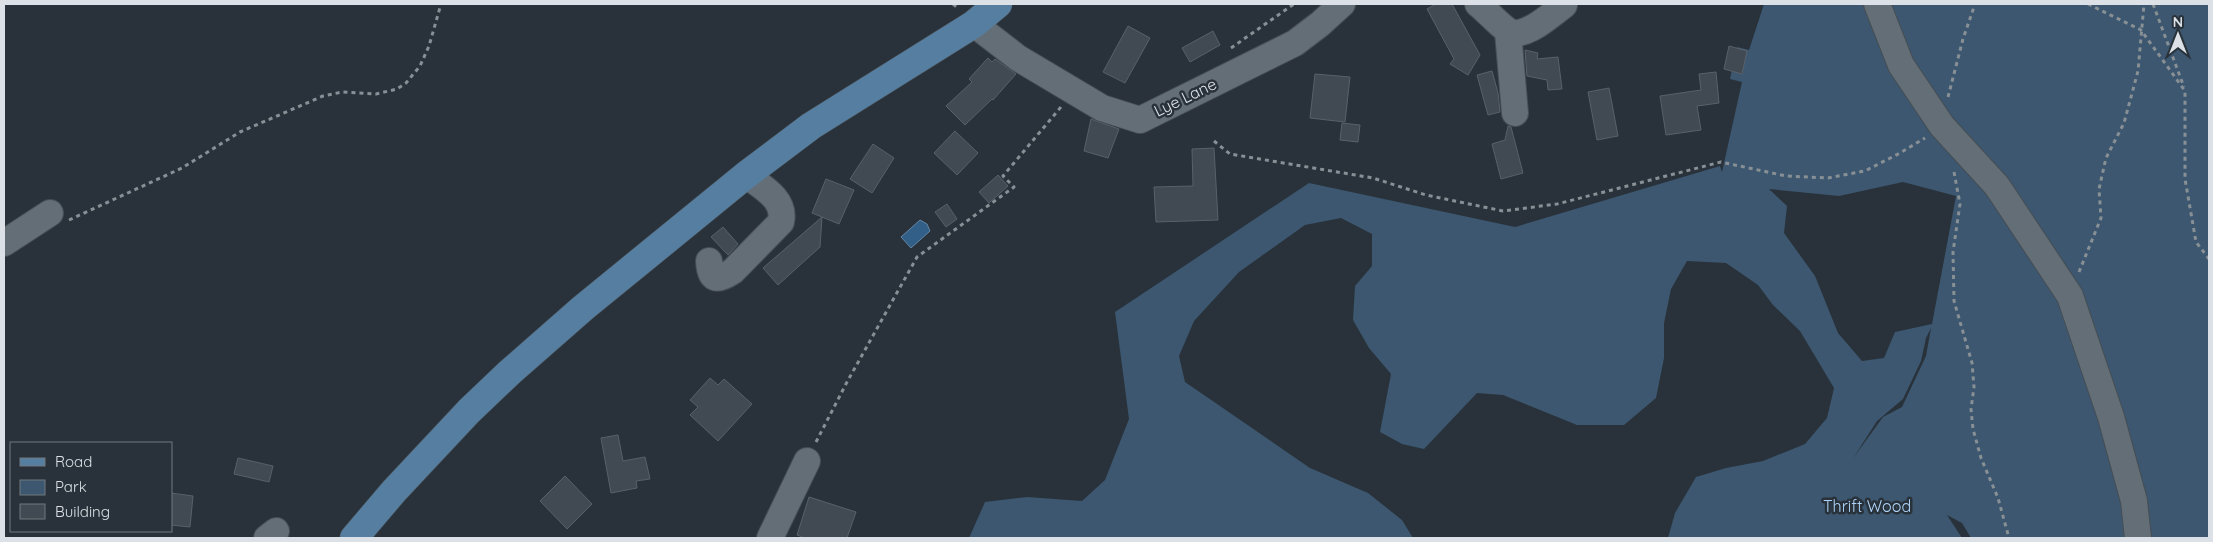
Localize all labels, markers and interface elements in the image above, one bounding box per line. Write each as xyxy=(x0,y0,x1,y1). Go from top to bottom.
north arrow xyxy=(2153,10,2203,60)
text: N xyxy=(2173,13,2183,31)
street label: Lye Lane xyxy=(1150,73,1220,121)
legend xyxy=(10,442,172,532)
text: Road xyxy=(55,452,92,471)
text: Park xyxy=(55,477,87,496)
park label: Thrift Wood xyxy=(1823,496,1911,516)
text: Building xyxy=(55,502,110,521)

